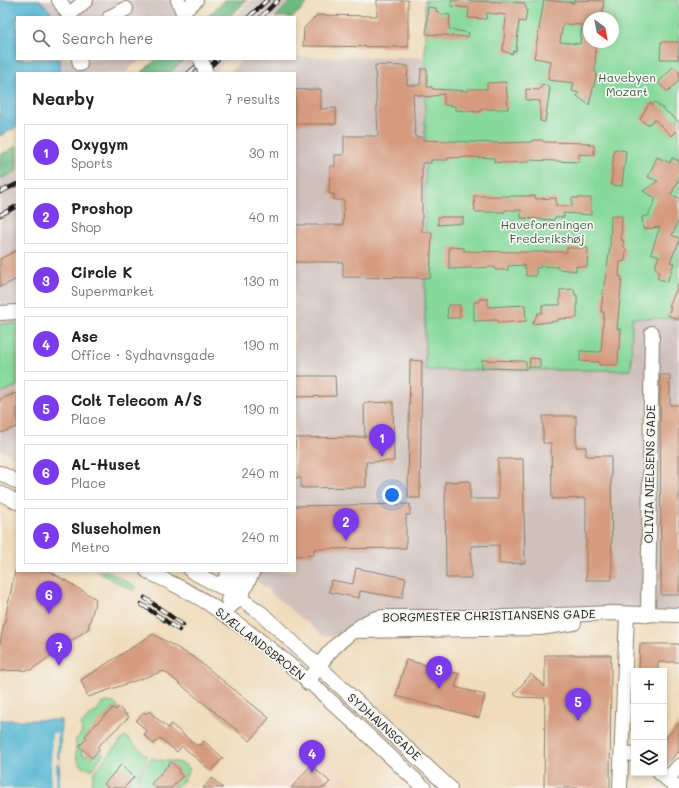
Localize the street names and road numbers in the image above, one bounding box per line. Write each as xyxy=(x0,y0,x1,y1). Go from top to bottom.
street label: OLIVIA NIELSENS GADE xyxy=(640,404,658,544)
street label: SJÆLLANDSBROEN xyxy=(213,603,309,683)
street label: BORGMESTER CHRISTIANSENS GADE xyxy=(382,605,596,625)
street label: SYDHAVNSGADE xyxy=(345,689,425,764)

